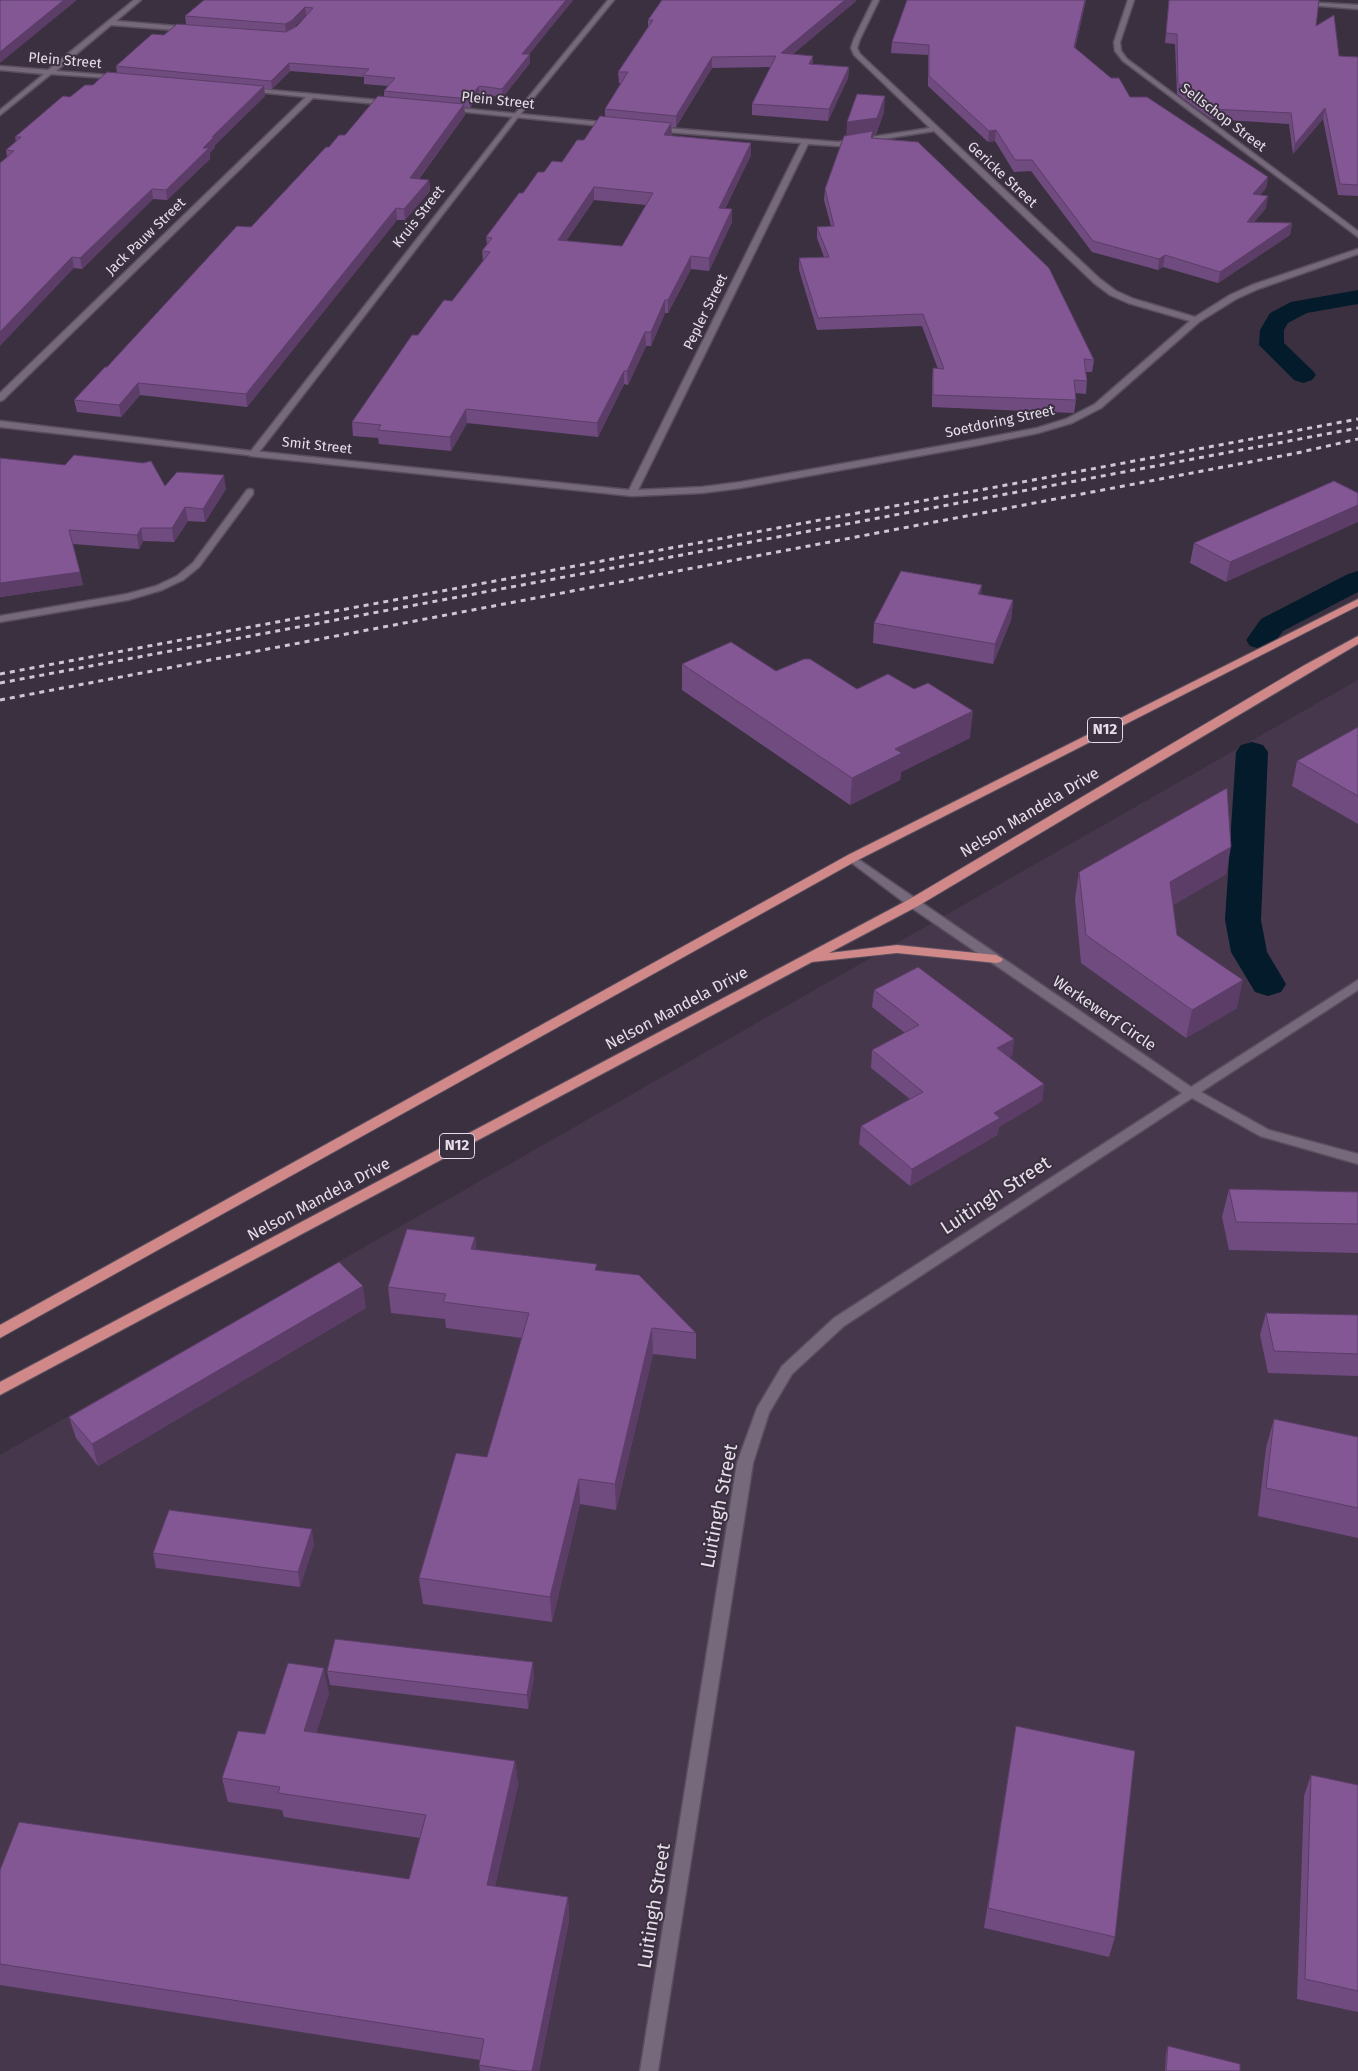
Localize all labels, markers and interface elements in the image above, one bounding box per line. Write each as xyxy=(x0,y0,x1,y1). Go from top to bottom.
street label: Plein Street xyxy=(28,49,102,73)
street label: Sellschop Street xyxy=(1177,80,1269,156)
street label: Plein Street xyxy=(461,89,535,113)
street label: Gericke Street xyxy=(964,139,1040,211)
street label: Kruis Street xyxy=(390,183,448,251)
street label: Jack Pauw Street xyxy=(103,195,189,279)
street label: Pepler Street xyxy=(680,271,732,353)
street label: Soetdoring Street xyxy=(944,402,1056,442)
street label: Smit Street xyxy=(281,434,353,458)
road number: N12 xyxy=(1088,718,1122,742)
street label: Nelson Mandela Drive xyxy=(957,764,1103,862)
street label: Nelson Mandela Drive xyxy=(602,963,752,1055)
street label: Werkewerf Circle xyxy=(1049,972,1159,1056)
road number: N12 xyxy=(440,1134,474,1158)
street label: Luitingh Street xyxy=(937,1152,1055,1240)
street label: Nelson Mandela Drive xyxy=(244,1154,394,1246)
street label: Luitingh Street xyxy=(697,1442,743,1570)
street label: Luitingh Street xyxy=(634,1842,676,1970)

